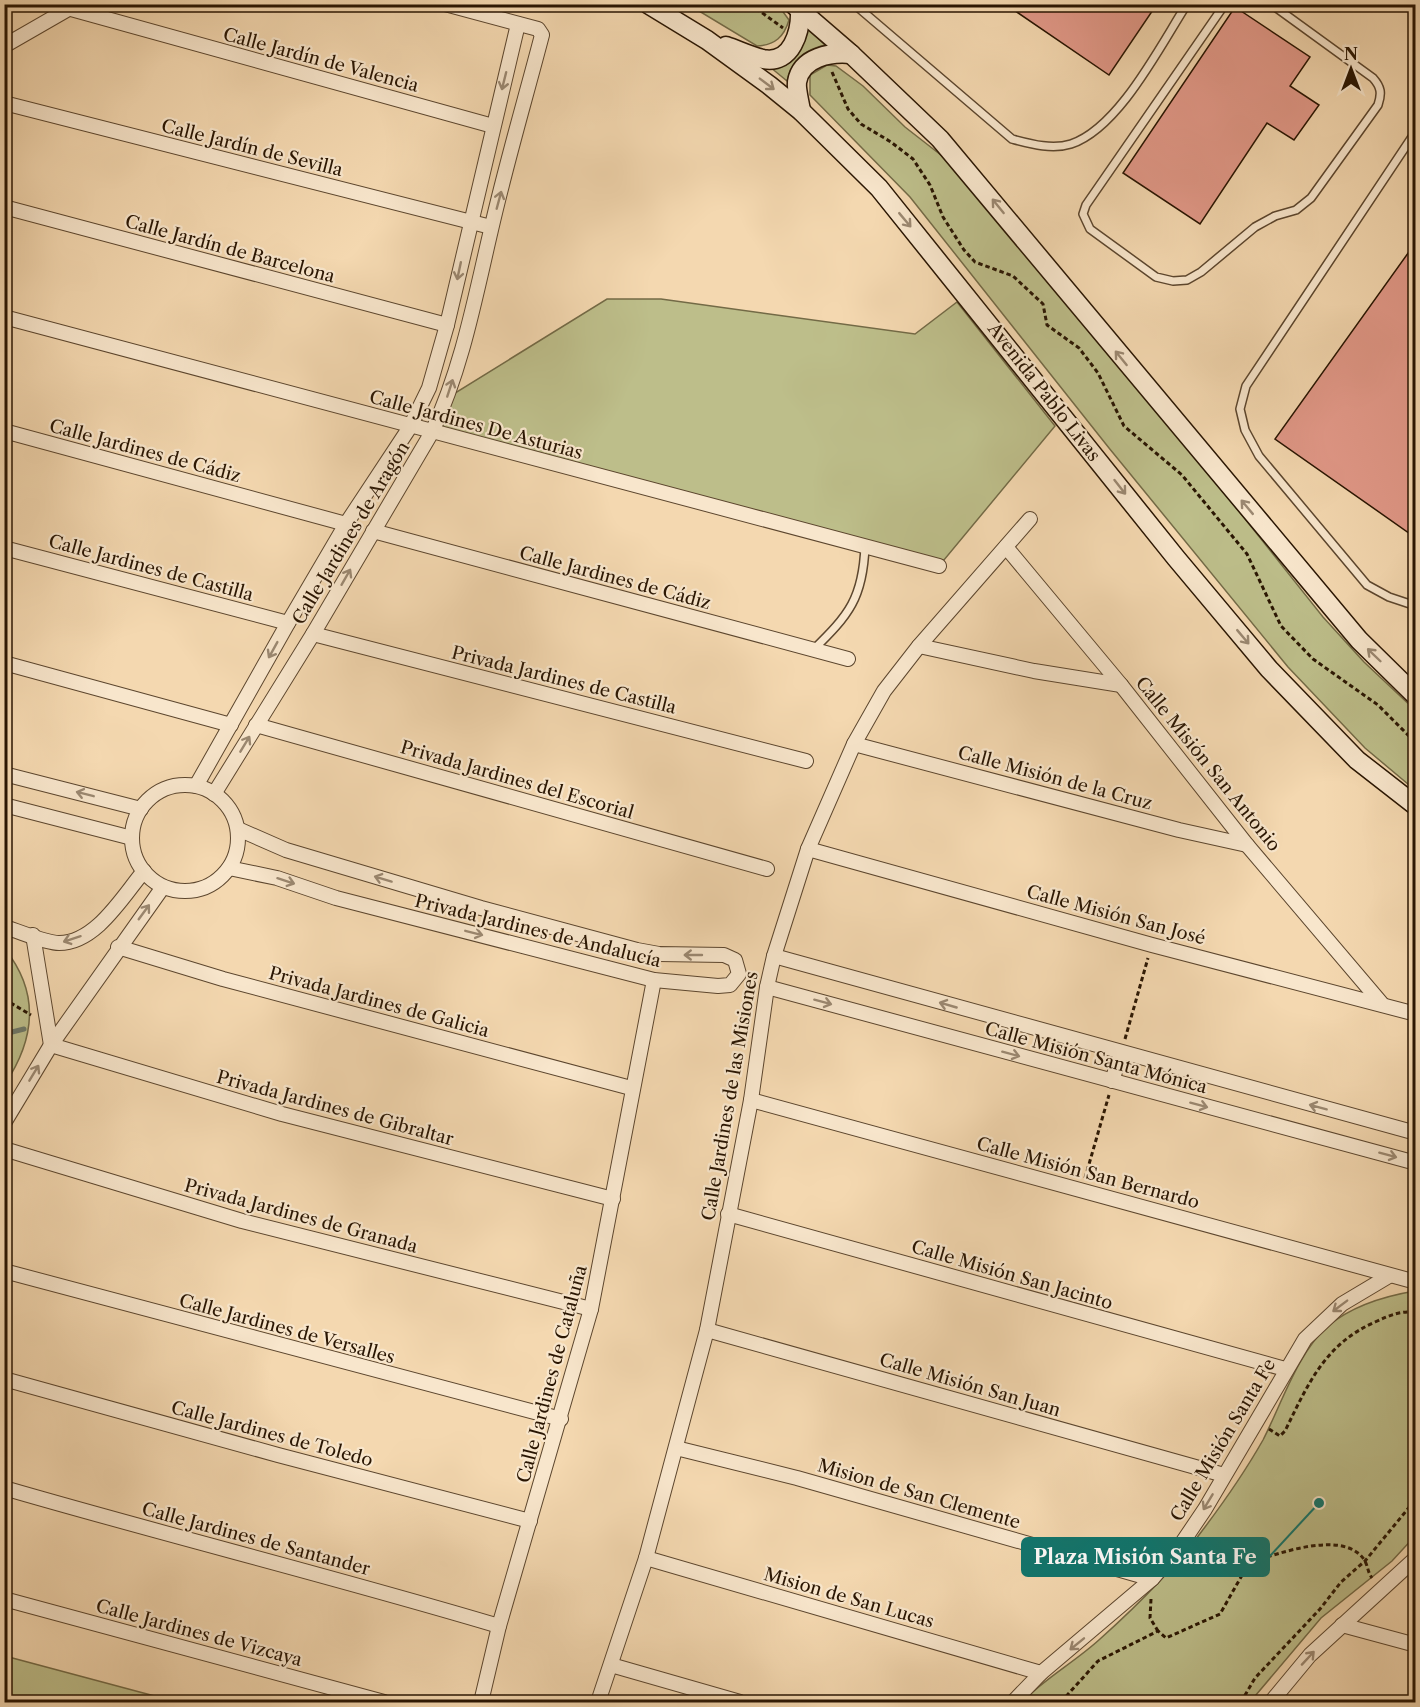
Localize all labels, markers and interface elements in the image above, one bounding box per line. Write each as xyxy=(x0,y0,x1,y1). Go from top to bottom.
street label: Calle Jardín de Valencia xyxy=(221,23,422,97)
north arrow xyxy=(1321,39,1381,99)
text: N xyxy=(1344,44,1358,64)
one-way arrow xyxy=(497,71,509,90)
one-way arrow xyxy=(758,77,774,90)
street label: Calle Jardín de Sevilla xyxy=(159,115,345,181)
one-way arrow xyxy=(493,190,505,209)
one-way arrow xyxy=(992,199,1005,215)
street label: Calle Jardín de Barcelona xyxy=(123,210,338,288)
one-way arrow xyxy=(899,212,912,228)
one-way arrow xyxy=(453,260,464,280)
street label: Avenida Pablo Livas xyxy=(982,317,1105,466)
one-way arrow xyxy=(1115,350,1128,366)
one-way arrow xyxy=(445,379,456,398)
street label: Calle Jardines De Asturias xyxy=(367,386,585,464)
street label: Calle Jardines de Cádiz xyxy=(47,415,243,487)
street label: Calle Jardines de Aragón xyxy=(288,438,414,628)
one-way arrow xyxy=(1113,478,1126,494)
one-way arrow xyxy=(1240,500,1254,515)
street label: Calle Jardines de Castilla xyxy=(46,530,256,606)
street label: Calle Jardines de Cádiz xyxy=(517,542,713,614)
one-way arrow xyxy=(341,569,353,586)
one-way arrow xyxy=(1236,629,1249,645)
one-way arrow xyxy=(267,640,278,658)
street label: Privada Jardines de Castilla xyxy=(449,641,679,719)
one-way arrow xyxy=(1366,648,1381,662)
street label: Calle Misión San Antonio xyxy=(1131,672,1285,856)
one-way arrow xyxy=(239,736,251,753)
street label: Privada Jardines del Escorial xyxy=(398,736,636,824)
street label: Calle Misión de la Cruz xyxy=(956,741,1154,815)
one-way arrow xyxy=(76,788,95,800)
one-way arrow xyxy=(374,873,393,884)
one-way arrow xyxy=(276,876,295,887)
street label: Calle Misión San José xyxy=(1024,881,1208,949)
street label: Privada Jardines de Andalucía xyxy=(413,890,664,972)
one-way arrow xyxy=(138,905,151,921)
one-way arrow xyxy=(464,928,483,940)
one-way arrow xyxy=(63,934,82,945)
one-way arrow xyxy=(684,949,704,961)
street label: Privada Jardines de Galicia xyxy=(267,962,492,1042)
street label: Calle Jardines de las Misiones xyxy=(697,970,763,1222)
one-way arrow xyxy=(813,997,832,1008)
one-way arrow xyxy=(939,999,958,1010)
street label: Calle Misión Santa Mónica xyxy=(982,1018,1210,1098)
one-way arrow xyxy=(1001,1048,1020,1060)
one-way arrow xyxy=(29,1065,41,1082)
street label: Privada Jardines de Gibraltar xyxy=(214,1066,456,1150)
one-way arrow xyxy=(1190,1099,1209,1111)
one-way arrow xyxy=(1309,1100,1328,1112)
street label: Calle Misión San Bernardo xyxy=(974,1133,1202,1213)
one-way arrow xyxy=(1378,1150,1397,1161)
street label: Privada Jardines de Granada xyxy=(182,1174,420,1258)
street label: Calle Misión San Jacinto xyxy=(909,1236,1115,1314)
street label: Calle Jardines de Cataluña xyxy=(512,1262,592,1485)
street label: Calle Jardines de Versalles xyxy=(177,1290,397,1368)
one-way arrow xyxy=(1332,1300,1348,1313)
street label: Calle Misión San Juan xyxy=(877,1349,1063,1421)
street label: Calle Misión Santa Fe xyxy=(1166,1355,1280,1525)
street label: Calle Jardines de Toledo xyxy=(169,1396,375,1472)
street label: Mision de San Clemente xyxy=(815,1454,1023,1534)
one-way arrow xyxy=(1202,1493,1214,1510)
street label: Calle Jardines de Santander xyxy=(139,1498,373,1580)
callout: Plaza Misión Santa Fe xyxy=(1022,1538,1269,1576)
text: Plaza Misión Santa Fe xyxy=(1033,1545,1257,1569)
street label: Mision de San Lucas xyxy=(761,1563,937,1633)
street label: Calle Jardines de Vizcaya xyxy=(93,1595,305,1671)
one-way arrow xyxy=(1069,1637,1085,1650)
one-way arrow xyxy=(1301,1650,1315,1665)

